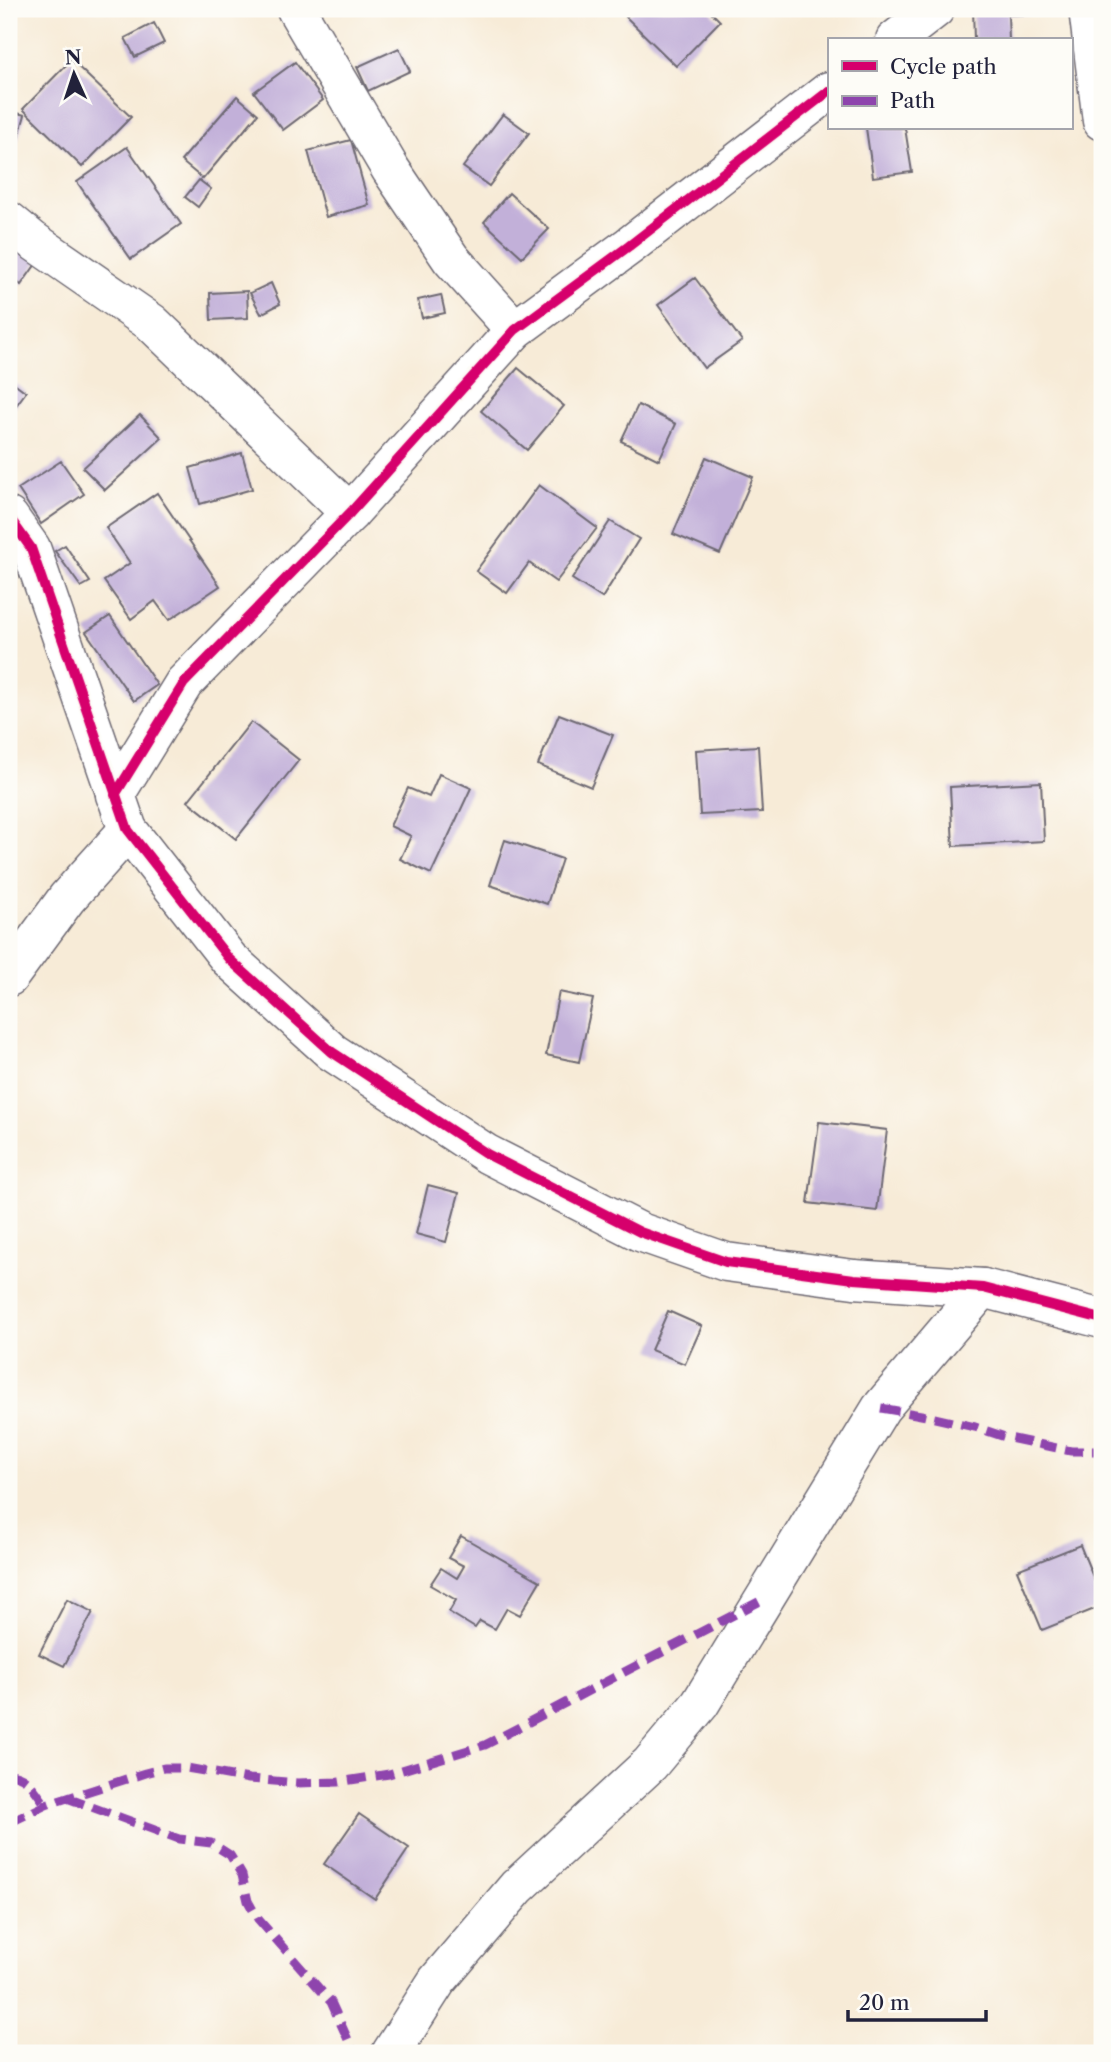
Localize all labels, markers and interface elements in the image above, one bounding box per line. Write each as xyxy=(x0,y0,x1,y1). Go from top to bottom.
north arrow xyxy=(38,38,108,108)
legend xyxy=(828,38,1072,130)
text: N xyxy=(64,46,82,69)
text: Cycle path xyxy=(890,54,997,79)
text: Path xyxy=(890,88,935,113)
scale bar xyxy=(848,1978,987,2022)
text: 20 m xyxy=(859,1990,910,2015)

